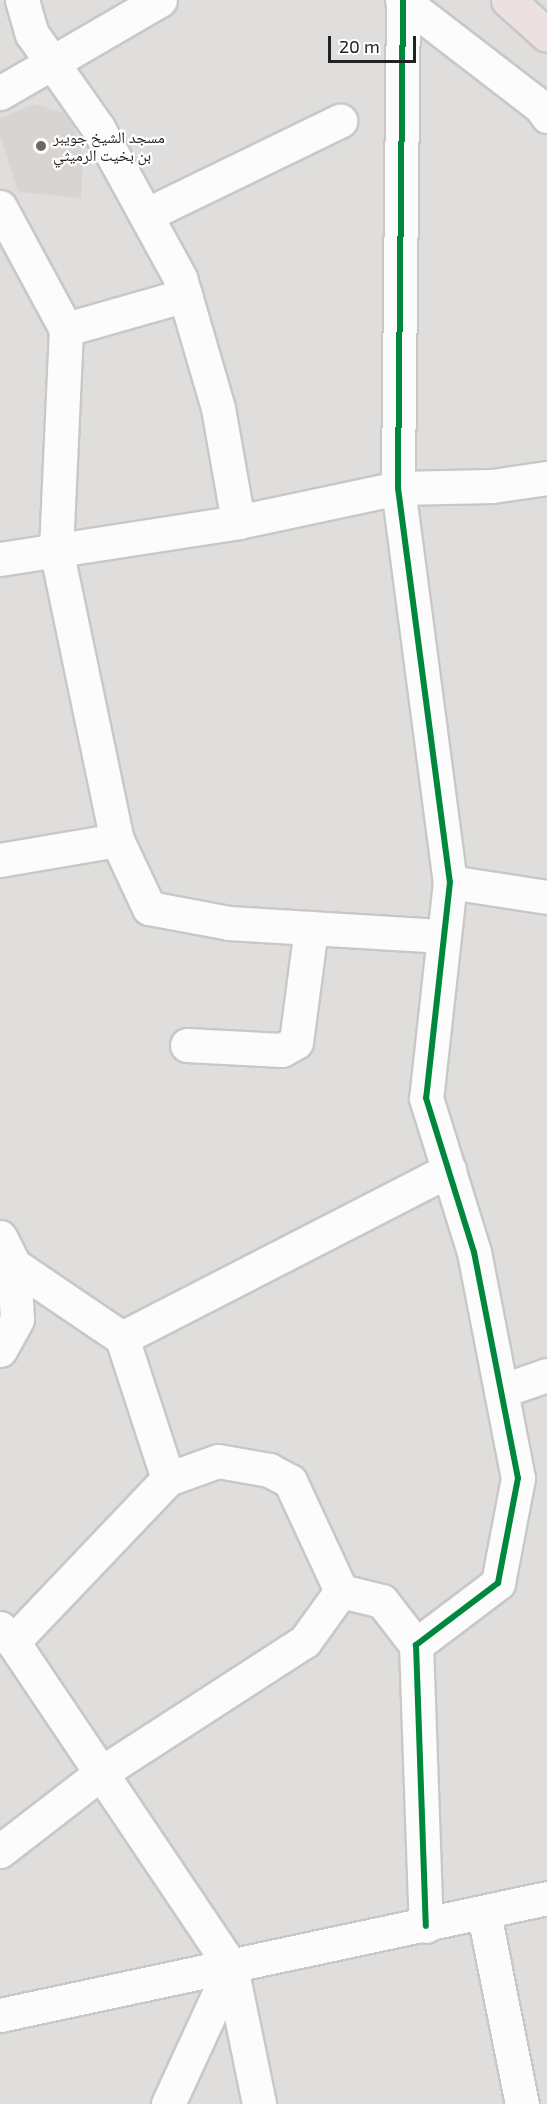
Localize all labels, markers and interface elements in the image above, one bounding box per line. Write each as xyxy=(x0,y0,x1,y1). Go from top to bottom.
scale bar xyxy=(331,24,420,62)
text: 20 m xyxy=(339,35,380,57)
place label: مسجد الشيخ جويبر بن بخيت الرميثي xyxy=(53,127,165,165)
marker: مسجد الشيخ جويبر بن بخيت الرميثي xyxy=(34,139,48,153)

